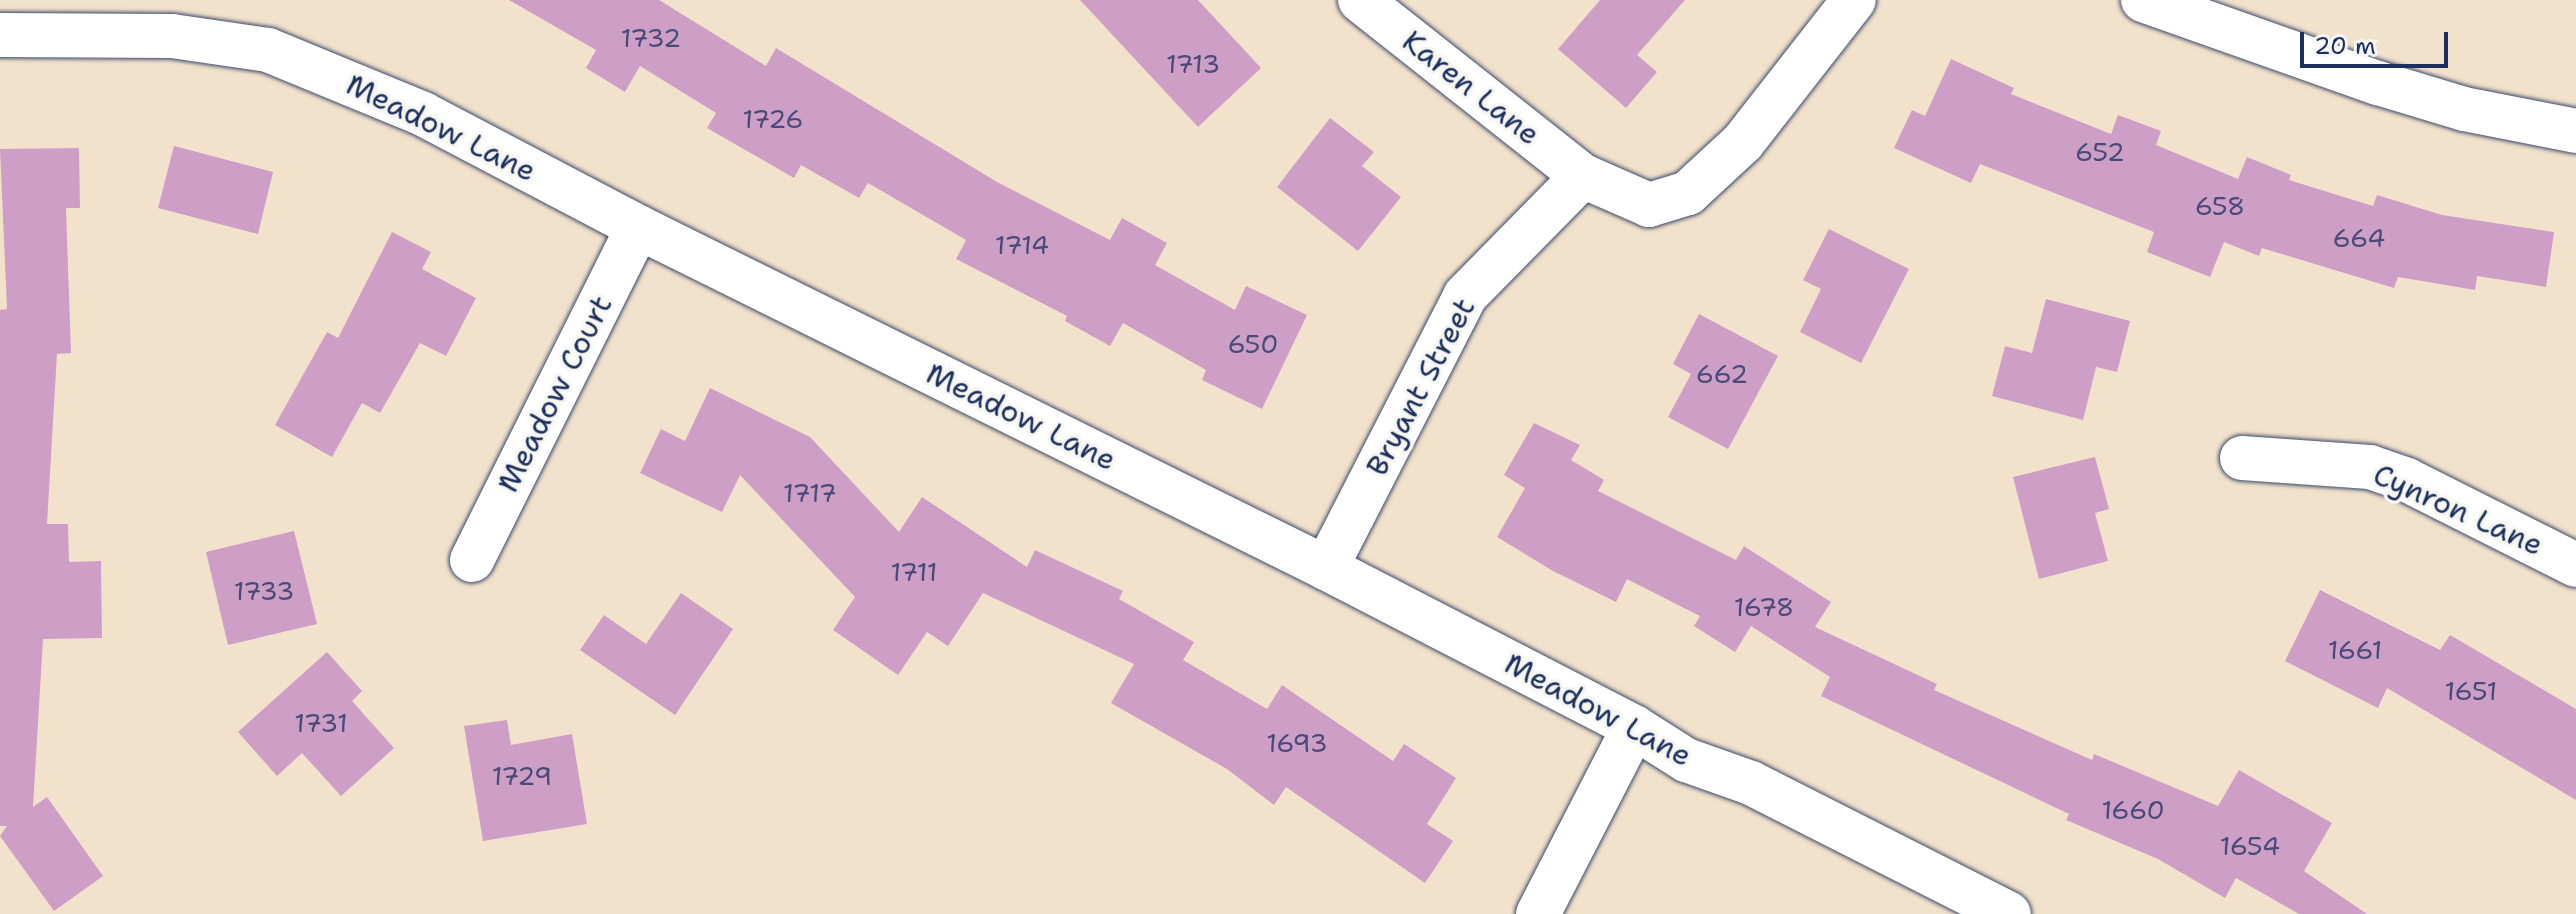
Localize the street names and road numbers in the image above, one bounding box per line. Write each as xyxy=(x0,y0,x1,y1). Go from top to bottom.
street label: Karen Lane xyxy=(1395,23,1547,153)
street label: Meadow Lane xyxy=(340,67,542,189)
street label: Meadow Court xyxy=(490,290,620,498)
street label: Bryant Street xyxy=(1359,292,1483,482)
street label: Meadow Lane xyxy=(920,356,1122,478)
street label: Cynron Lane xyxy=(2368,457,2548,563)
street label: Meadow Lane xyxy=(1498,646,1698,774)

